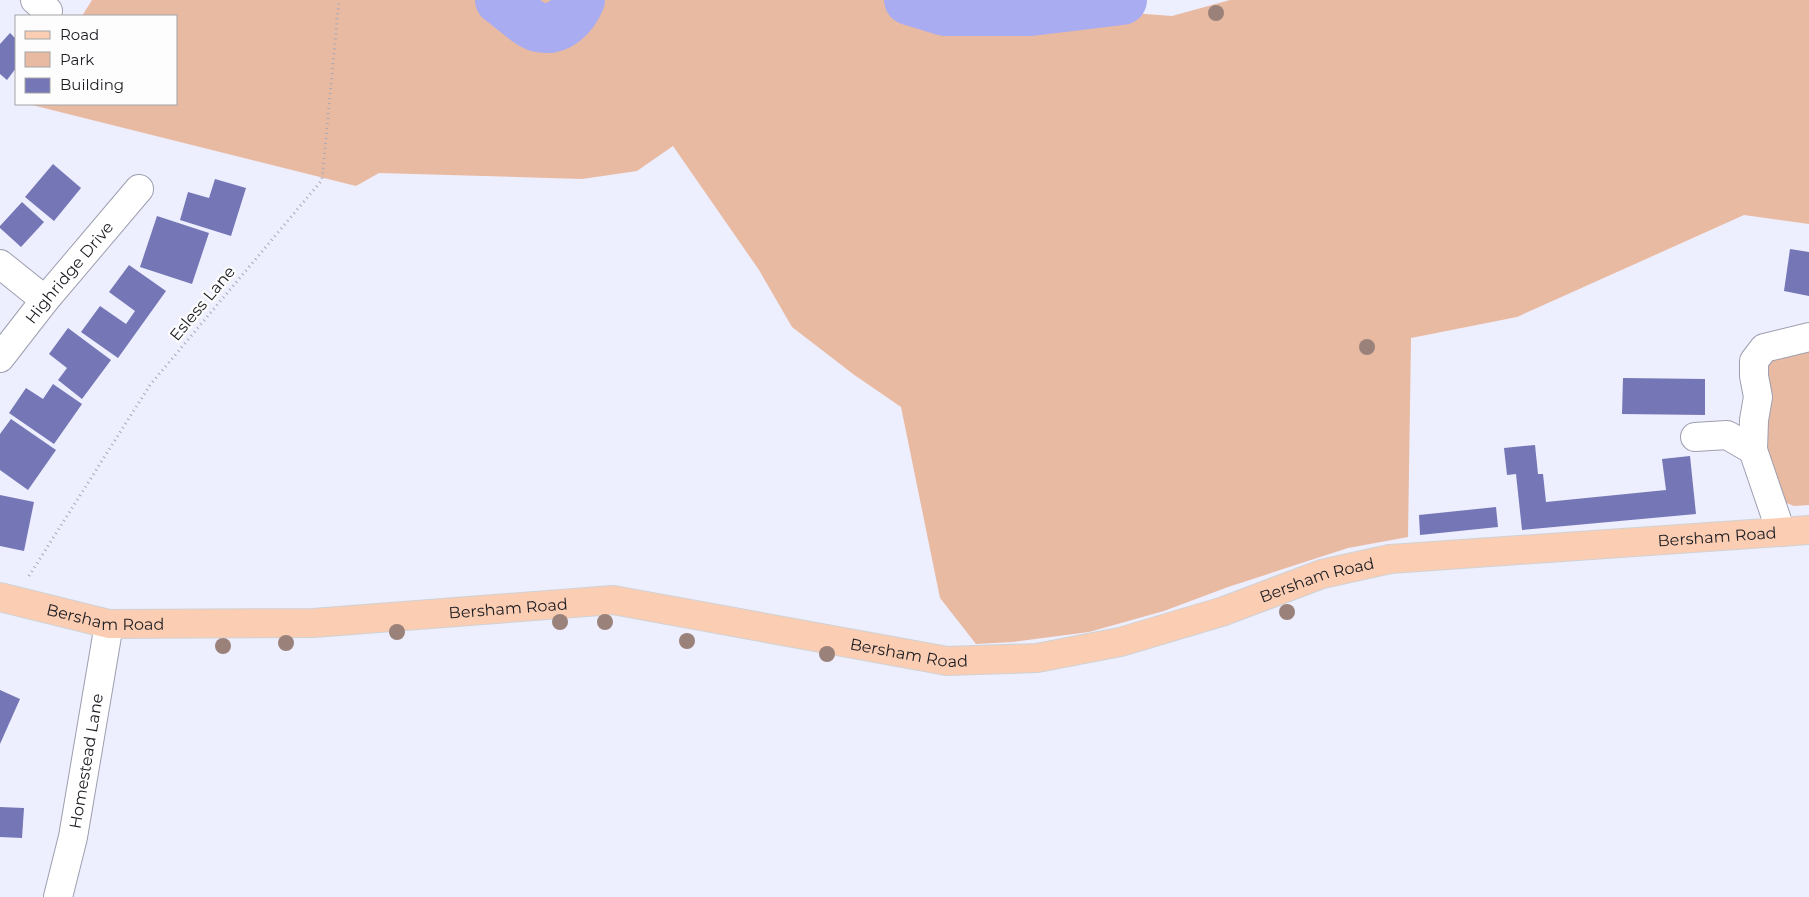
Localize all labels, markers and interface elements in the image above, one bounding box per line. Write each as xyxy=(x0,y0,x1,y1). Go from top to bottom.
legend xyxy=(15,15,178,105)
text: Road xyxy=(60,25,99,44)
text: Park xyxy=(60,50,94,69)
text: Building xyxy=(60,75,124,94)
street label: Highridge Drive xyxy=(21,218,117,328)
street label: Esless Lane xyxy=(166,262,239,344)
street label: Bersham Road xyxy=(1657,523,1777,550)
street label: Bersham Road xyxy=(1257,554,1376,607)
street label: Bersham Road xyxy=(448,595,568,623)
street label: Bersham Road xyxy=(45,600,164,634)
street label: Bersham Road xyxy=(848,634,968,671)
street label: Homestead Lane xyxy=(66,692,107,830)

